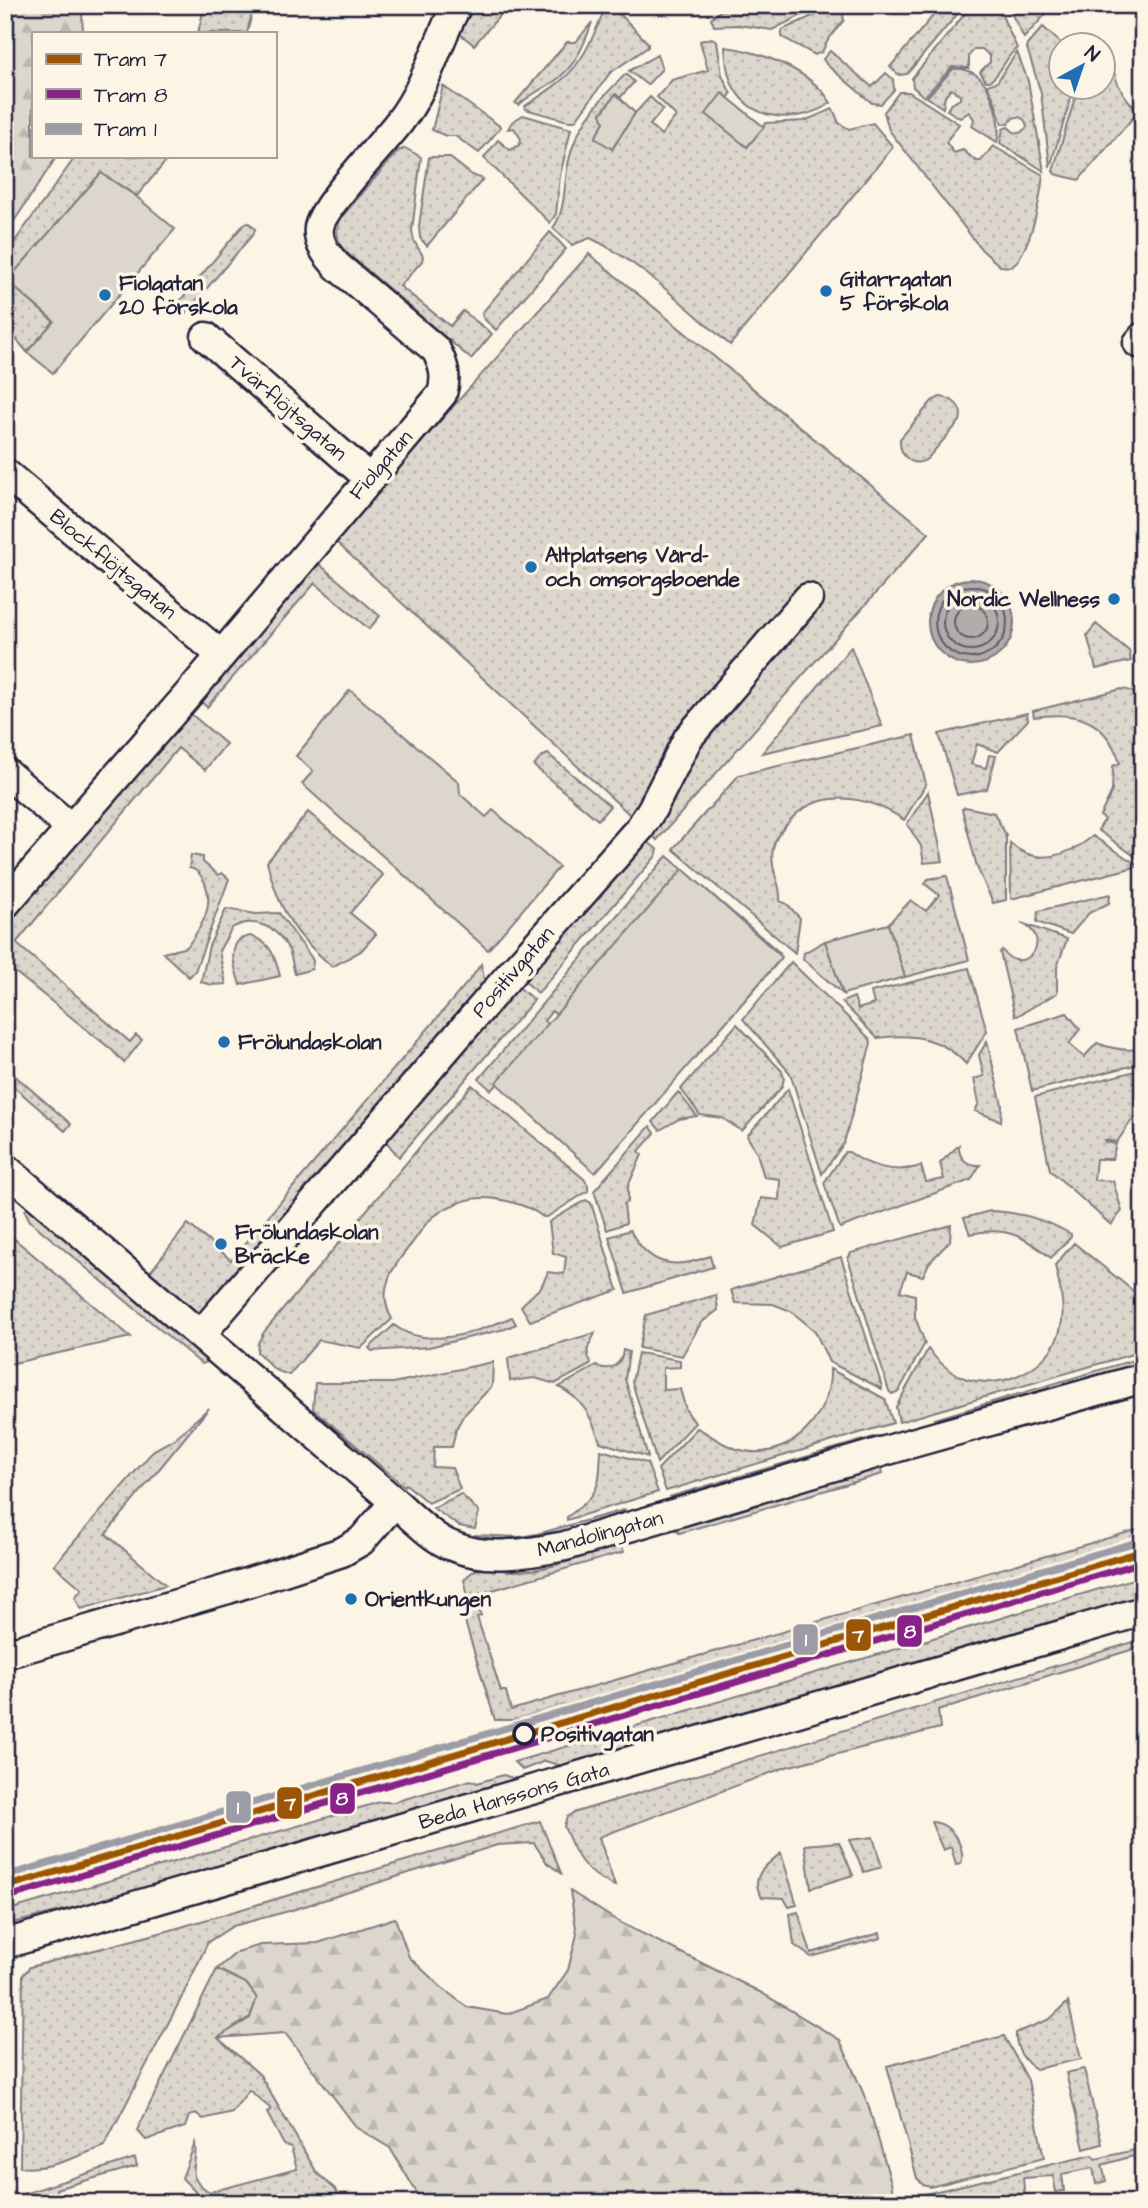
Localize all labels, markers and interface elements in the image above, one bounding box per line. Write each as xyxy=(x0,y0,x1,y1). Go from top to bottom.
legend xyxy=(32,32,276,158)
north arrow xyxy=(1046,32,1116,102)
text: N xyxy=(1079,40,1105,68)
text: Tram 7 xyxy=(94,45,167,74)
text: Tram 8 xyxy=(94,81,168,110)
text: Tram 1 xyxy=(94,115,157,144)
place label: Gitarrgatan 5 förskola xyxy=(840,265,952,318)
place label: Fiolgatan 20 förskola xyxy=(118,269,238,322)
marker: Gitarrgatan 5 förskola xyxy=(818,283,834,299)
marker: Fiolgatan 20 förskola xyxy=(97,287,113,303)
street label: Tvärflöjtsgatan xyxy=(221,349,353,469)
street label: Fiolgatan xyxy=(342,424,421,508)
street label: Blockflöjtsgatan xyxy=(42,502,183,627)
place label: Altplatsens Vård- och omsorgsboende xyxy=(545,541,741,596)
marker: Altplatsens Vård- och omsorgsboende xyxy=(523,559,539,575)
place label: Nordic Wellness xyxy=(947,585,1100,614)
marker: Nordic Wellness xyxy=(1106,591,1122,607)
street label: Positivgatan xyxy=(465,920,562,1025)
place label: Frölundaskolan xyxy=(238,1028,382,1057)
marker: Frölundaskolan xyxy=(216,1034,232,1050)
place label: Frölundaskolan Bräcke xyxy=(235,1218,379,1271)
marker: Frölundaskolan Bräcke xyxy=(213,1236,229,1252)
street label: Mandolingatan xyxy=(534,1503,667,1567)
place label: Orientkungen xyxy=(365,1585,491,1616)
marker: Orientkungen xyxy=(343,1591,359,1607)
line badge: 8 xyxy=(896,1614,923,1648)
line badge: 7 xyxy=(845,1618,872,1652)
text: 8 xyxy=(904,1619,917,1646)
line badge: 1 xyxy=(792,1623,819,1656)
text: 7 xyxy=(851,1623,864,1650)
text: 1 xyxy=(805,1627,808,1654)
place label: Positivgatan xyxy=(541,1720,654,1751)
marker: Positivgatan xyxy=(513,1723,535,1745)
street label: Beda Hanssons Gata xyxy=(415,1755,613,1837)
line badge: 8 xyxy=(329,1782,356,1815)
line badge: 7 xyxy=(276,1786,303,1820)
text: 8 xyxy=(336,1786,349,1813)
line badge: 1 xyxy=(225,1790,252,1824)
text: 7 xyxy=(283,1791,296,1818)
text: 1 xyxy=(237,1795,240,1822)

